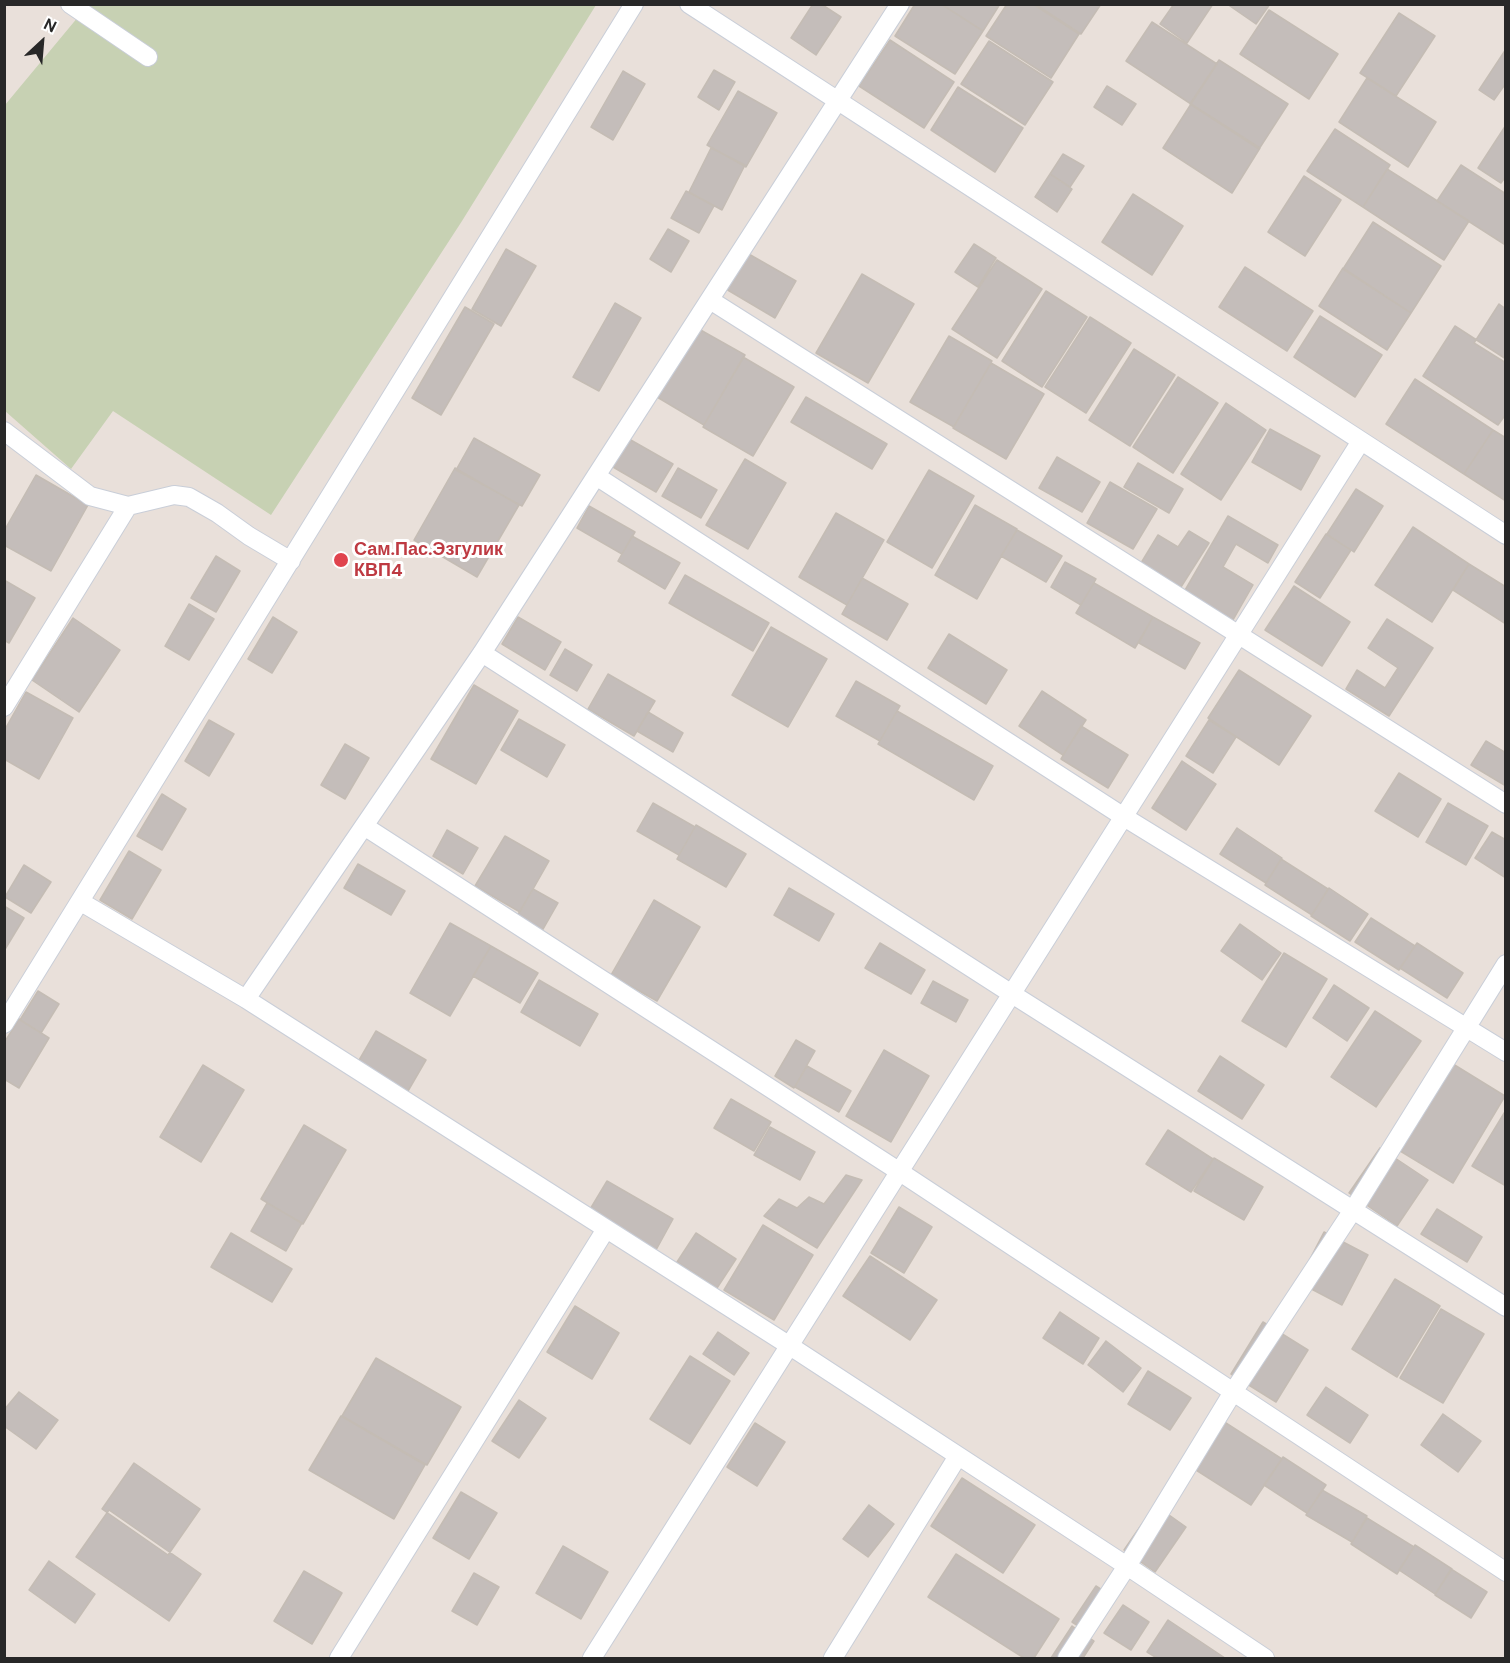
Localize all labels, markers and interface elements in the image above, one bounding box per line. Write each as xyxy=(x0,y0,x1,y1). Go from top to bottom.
north arrow xyxy=(12,12,72,72)
text: N xyxy=(40,13,60,37)
place label: Сам.Пас.Эзгулик КВП4 xyxy=(354,539,503,582)
marker: Сам.Пас.Эзгулик КВП4 xyxy=(332,551,350,569)

